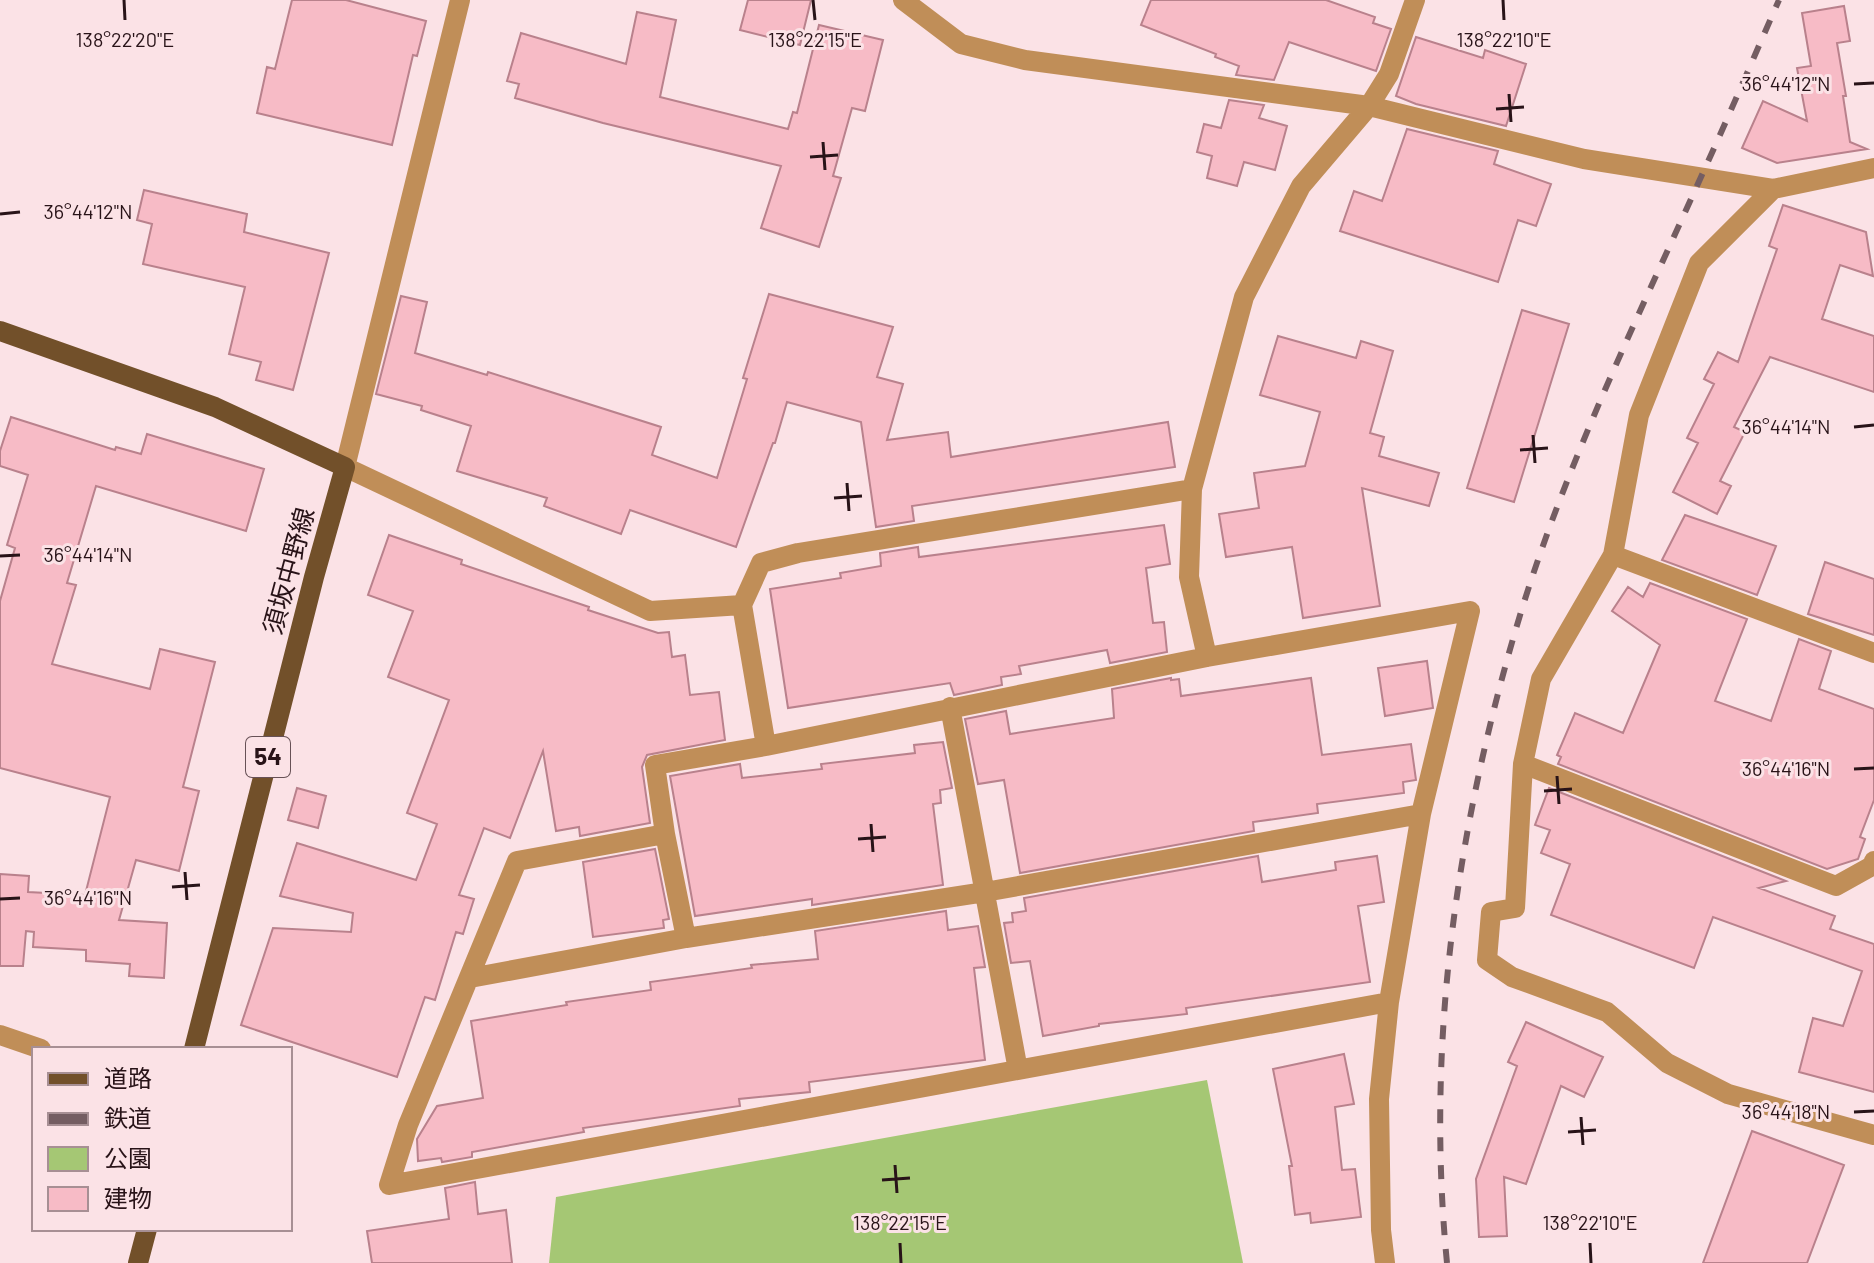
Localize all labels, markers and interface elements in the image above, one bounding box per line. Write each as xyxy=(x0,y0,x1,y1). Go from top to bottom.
text: 138°22'20"E xyxy=(76,27,174,51)
text: 138°22'15"E xyxy=(768,27,862,51)
text: 138°22'10"E xyxy=(1456,27,1552,51)
text: 36°44'12"N xyxy=(1741,71,1831,95)
text: 36°44'12"N xyxy=(43,199,133,223)
text: 36°44'14"N xyxy=(1741,414,1831,438)
street label: 須坂中野線 xyxy=(256,504,319,637)
text: 36°44'14"N xyxy=(43,542,133,566)
road number: 54 xyxy=(246,737,290,777)
text: 36°44'16"N xyxy=(1742,756,1830,780)
text: 36°44'16"N xyxy=(44,885,132,909)
legend xyxy=(32,1047,292,1231)
text: 道路 xyxy=(104,1063,152,1092)
text: 36°44'18"N xyxy=(1742,1099,1830,1123)
text: 鉄道 xyxy=(104,1103,152,1132)
text: 公園 xyxy=(104,1143,152,1172)
text: 建物 xyxy=(104,1183,152,1212)
text: 138°22'15"E xyxy=(853,1210,947,1234)
text: 138°22'10"E xyxy=(1542,1210,1638,1234)

